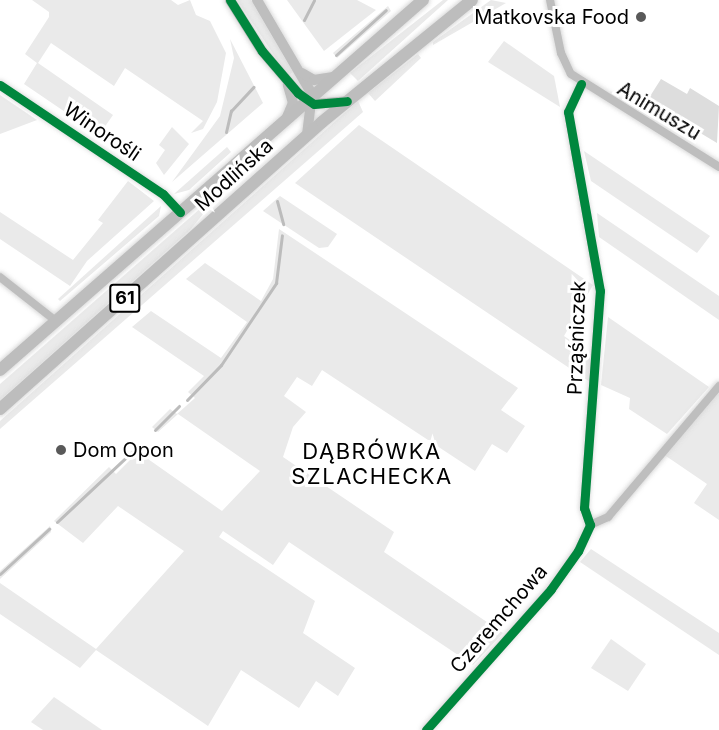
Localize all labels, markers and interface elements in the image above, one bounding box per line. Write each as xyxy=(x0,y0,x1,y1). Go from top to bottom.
place label: Matkovska Food xyxy=(474,5,629,29)
marker: Matkovska Food xyxy=(634,10,648,24)
street label: Animuszu xyxy=(613,77,705,145)
street label: Winorośli xyxy=(59,98,145,166)
street label: Modlińska xyxy=(190,134,278,216)
street label: Prząśniczek xyxy=(563,280,591,396)
road number: 61 xyxy=(108,283,142,313)
place label: Dom Opon xyxy=(73,438,174,462)
district label: DĄBRÓWKA SZLACHECKA xyxy=(291,438,453,490)
marker: Dom Opon xyxy=(54,443,68,457)
street label: Czeremchowa xyxy=(445,560,553,678)

